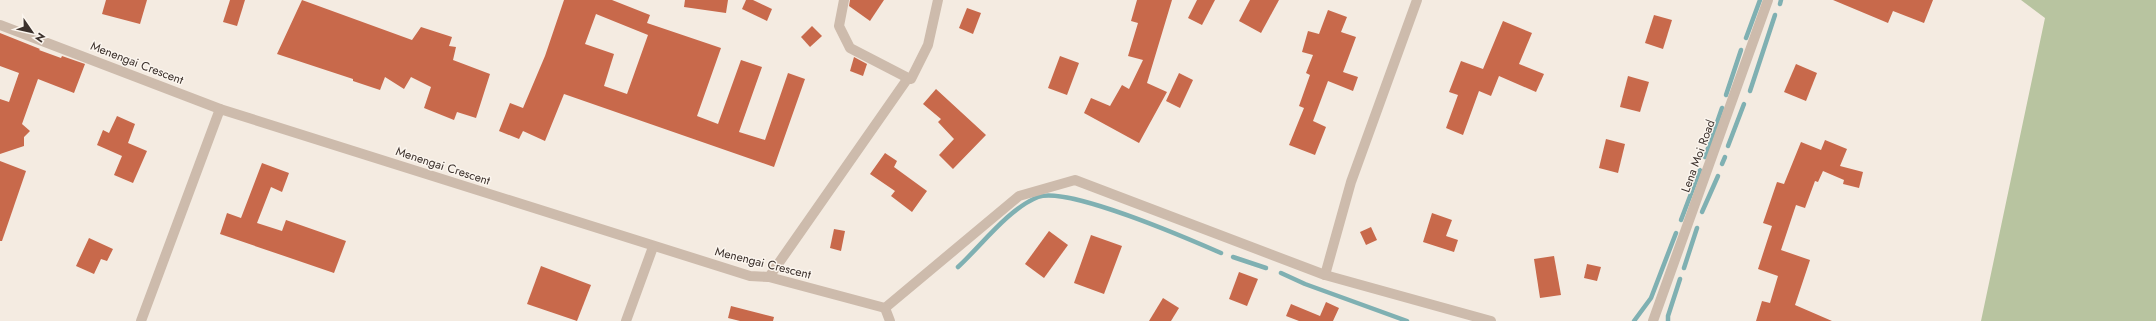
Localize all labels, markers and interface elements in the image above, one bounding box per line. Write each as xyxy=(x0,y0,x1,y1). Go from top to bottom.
north arrow xyxy=(12,12,52,52)
text: N xyxy=(31,29,49,46)
street label: Menengai Crescent xyxy=(88,37,186,89)
street label: Lena Moi Road xyxy=(1677,117,1719,195)
street label: Menengai Crescent xyxy=(393,142,493,190)
street label: Menengai Crescent xyxy=(713,242,813,284)

